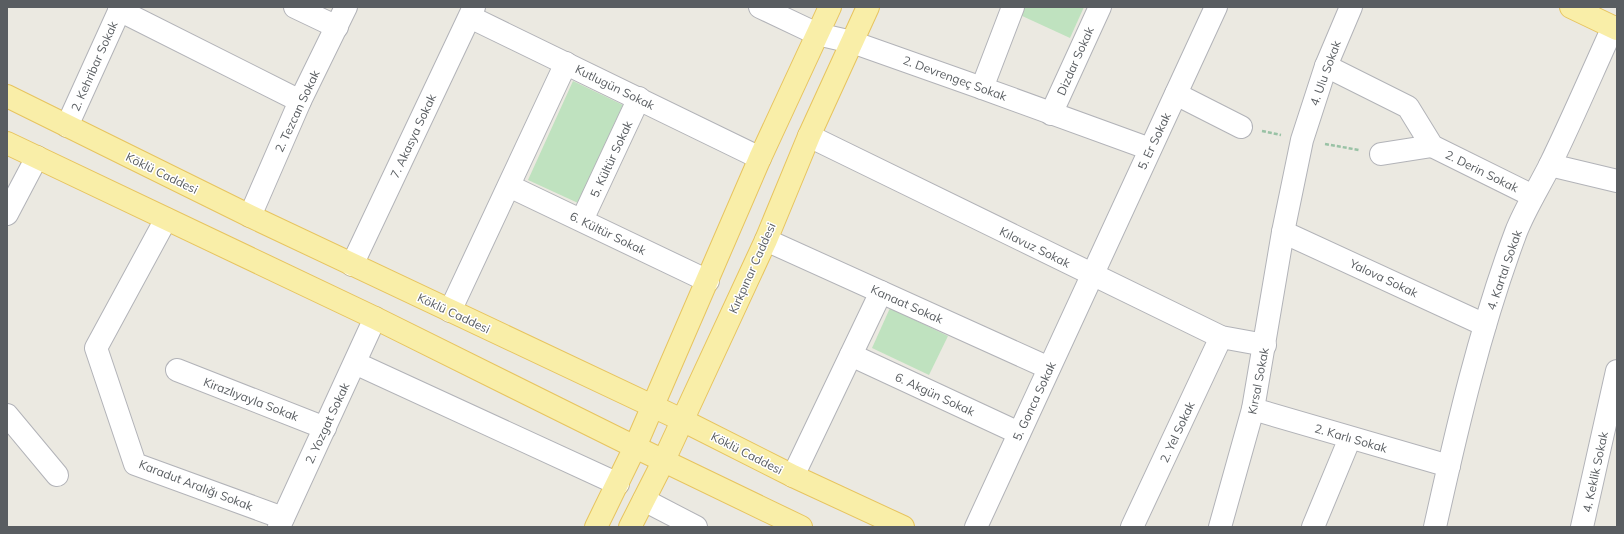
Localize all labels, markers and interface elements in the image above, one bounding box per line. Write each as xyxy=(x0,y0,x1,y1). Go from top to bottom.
street label: 2. Kehribar Sokak xyxy=(67,18,121,113)
street label: Dizdar Sokak xyxy=(1053,24,1097,98)
street label: 4. Ulu Sokak xyxy=(1306,37,1344,108)
street label: 2. Devrengeç Sokak xyxy=(901,52,1010,104)
street label: Kutlugün Sokak xyxy=(573,61,658,113)
street label: 2. Tezcan Sokak xyxy=(271,67,323,155)
street label: 7. Akasya Sokak xyxy=(387,91,439,181)
street label: 5. Er Sokak xyxy=(1134,109,1174,172)
street label: 5. Kültür Sokak xyxy=(587,118,636,200)
street label: 2. Derin Sokak xyxy=(1443,147,1522,196)
street label: Köklü Caddesi xyxy=(123,149,201,197)
street label: 6. Kültür Sokak xyxy=(568,208,649,258)
street label: Kırkpınar Caddesi xyxy=(725,220,779,316)
street label: Kılavuz Sokak xyxy=(997,223,1074,271)
street label: 4. Kartal Sokak xyxy=(1483,227,1525,312)
street label: Yalova Sokak xyxy=(1347,255,1421,301)
street label: Kanaat Sokak xyxy=(869,281,946,327)
street label: Köklü Caddesi xyxy=(415,290,493,336)
street label: Kırsal Sokak xyxy=(1244,346,1272,416)
street label: 5. Gonca Sokak xyxy=(1009,358,1059,443)
street label: 6. Akgün Sokak xyxy=(893,369,978,419)
street label: Kirazlıyayla Sokak xyxy=(201,374,301,424)
street label: 2. Yozgat Sokak xyxy=(302,379,353,466)
street label: 2. Yel Sokak xyxy=(1156,398,1198,465)
street label: 2. Karlı Sokak xyxy=(1313,420,1390,456)
street label: Köklü Caddesi xyxy=(709,429,785,478)
street label: 4. Keklik Sokak xyxy=(1579,429,1611,514)
street label: Karadut Aralığı Sokak xyxy=(137,456,256,514)

